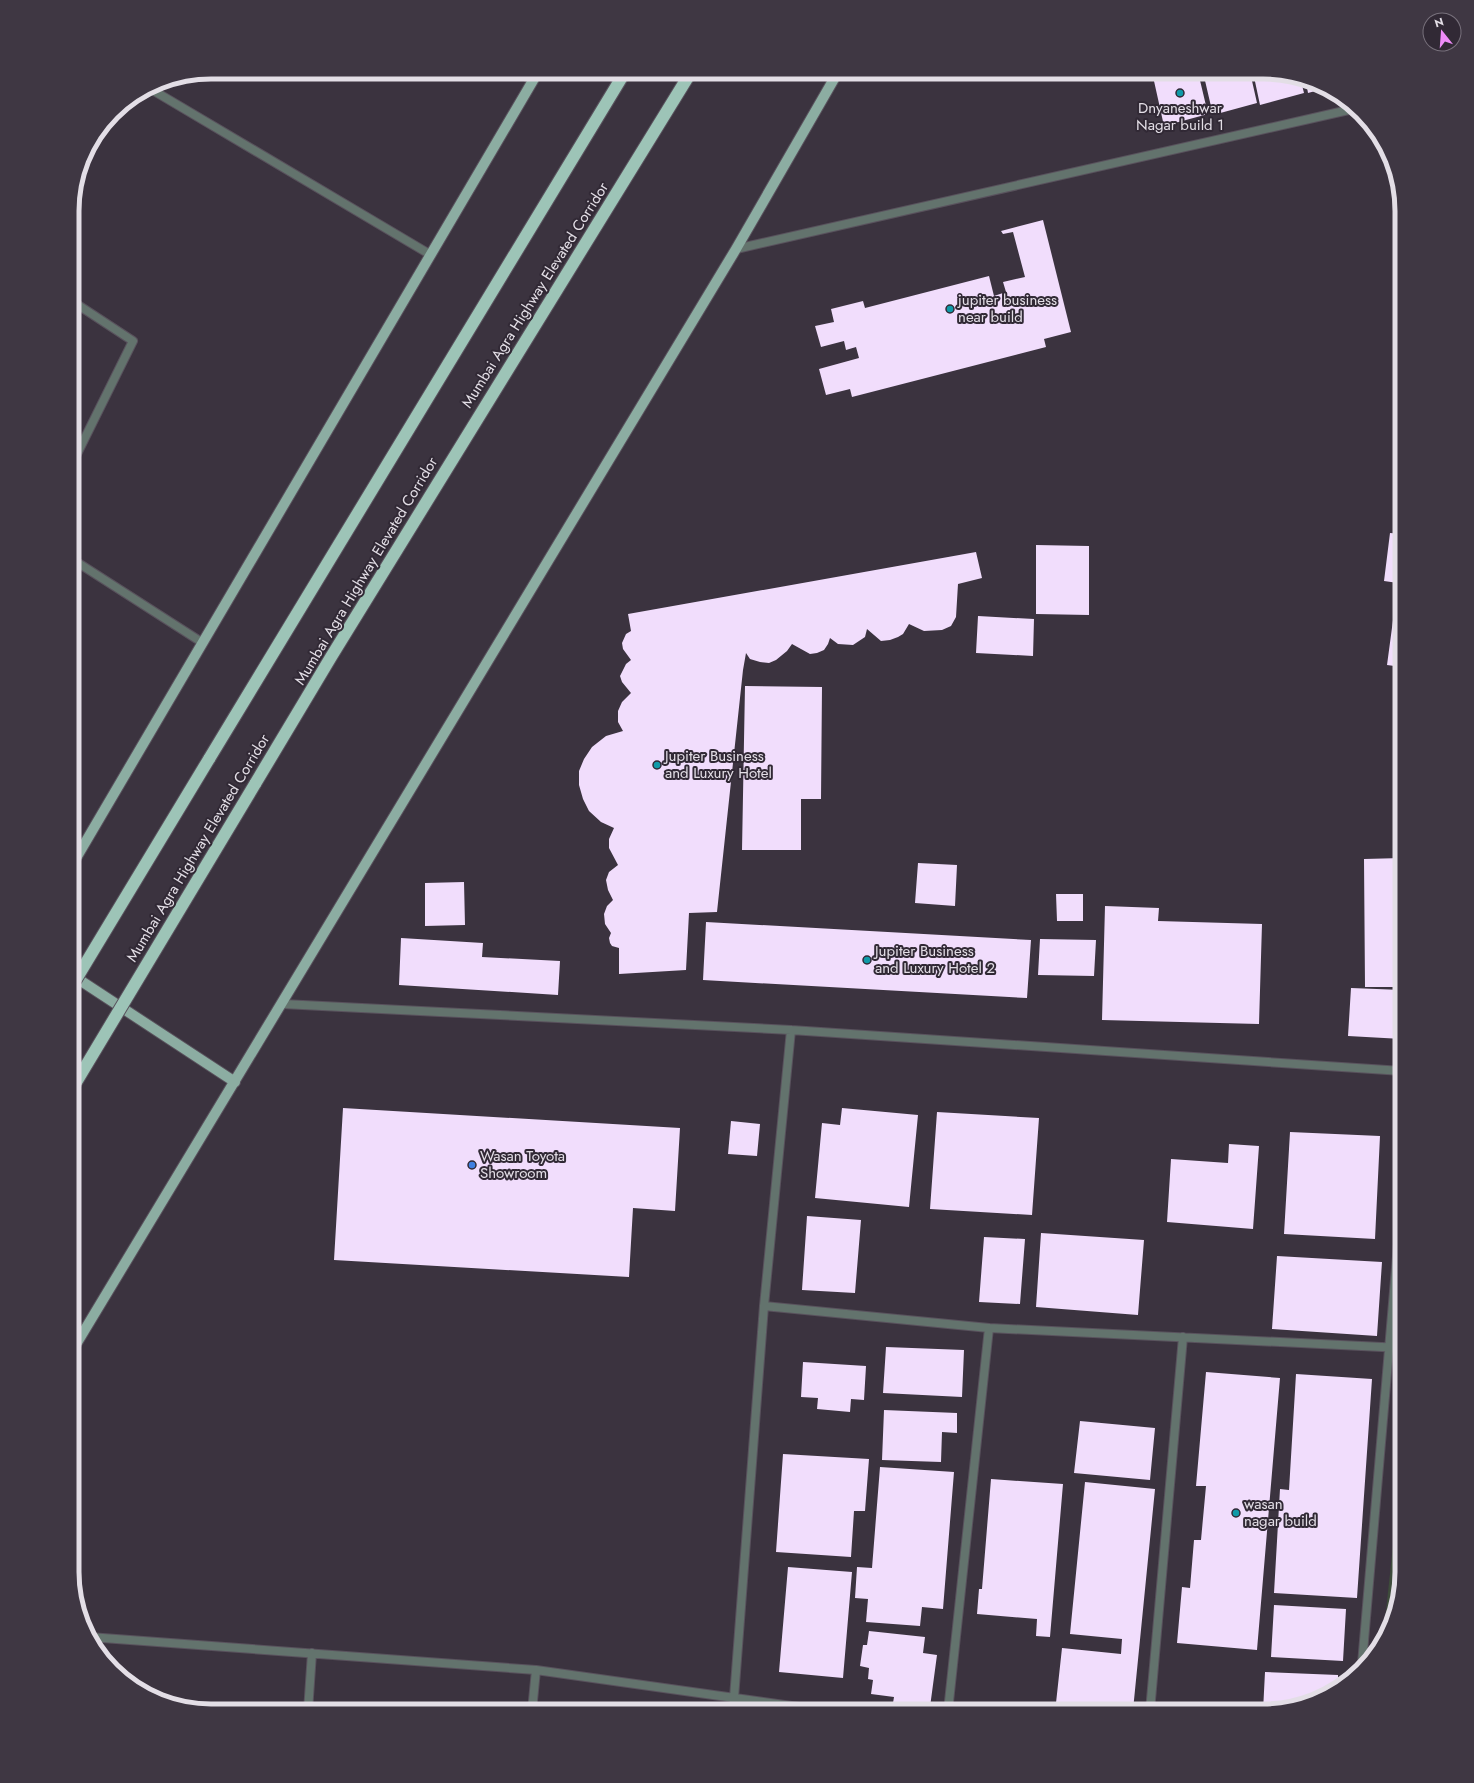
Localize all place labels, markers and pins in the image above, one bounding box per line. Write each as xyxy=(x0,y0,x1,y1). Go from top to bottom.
marker: Dnyaneshwar Nagar build 1 xyxy=(1175,88,1185,98)
place label: Dnyaneshwar Nagar build 1 xyxy=(1136,97,1224,136)
place label: jupiter business near build xyxy=(957,289,1057,328)
marker: jupiter business near build xyxy=(945,304,955,314)
place label: Jupiter Business and Luxury Hotel xyxy=(663,745,772,784)
marker: Jupiter Business and Luxury Hotel xyxy=(652,760,662,770)
place label: Jupiter Business and Luxury Hotel 2 xyxy=(873,940,995,979)
marker: Jupiter Business and Luxury Hotel 2 xyxy=(862,955,872,965)
place label: Wasan Toyota Showroom xyxy=(480,1145,565,1184)
marker: Wasan Toyota Showroom xyxy=(467,1160,477,1170)
place label: wasan nagar build xyxy=(1244,1493,1317,1532)
marker: wasan nagar build xyxy=(1231,1508,1241,1518)

